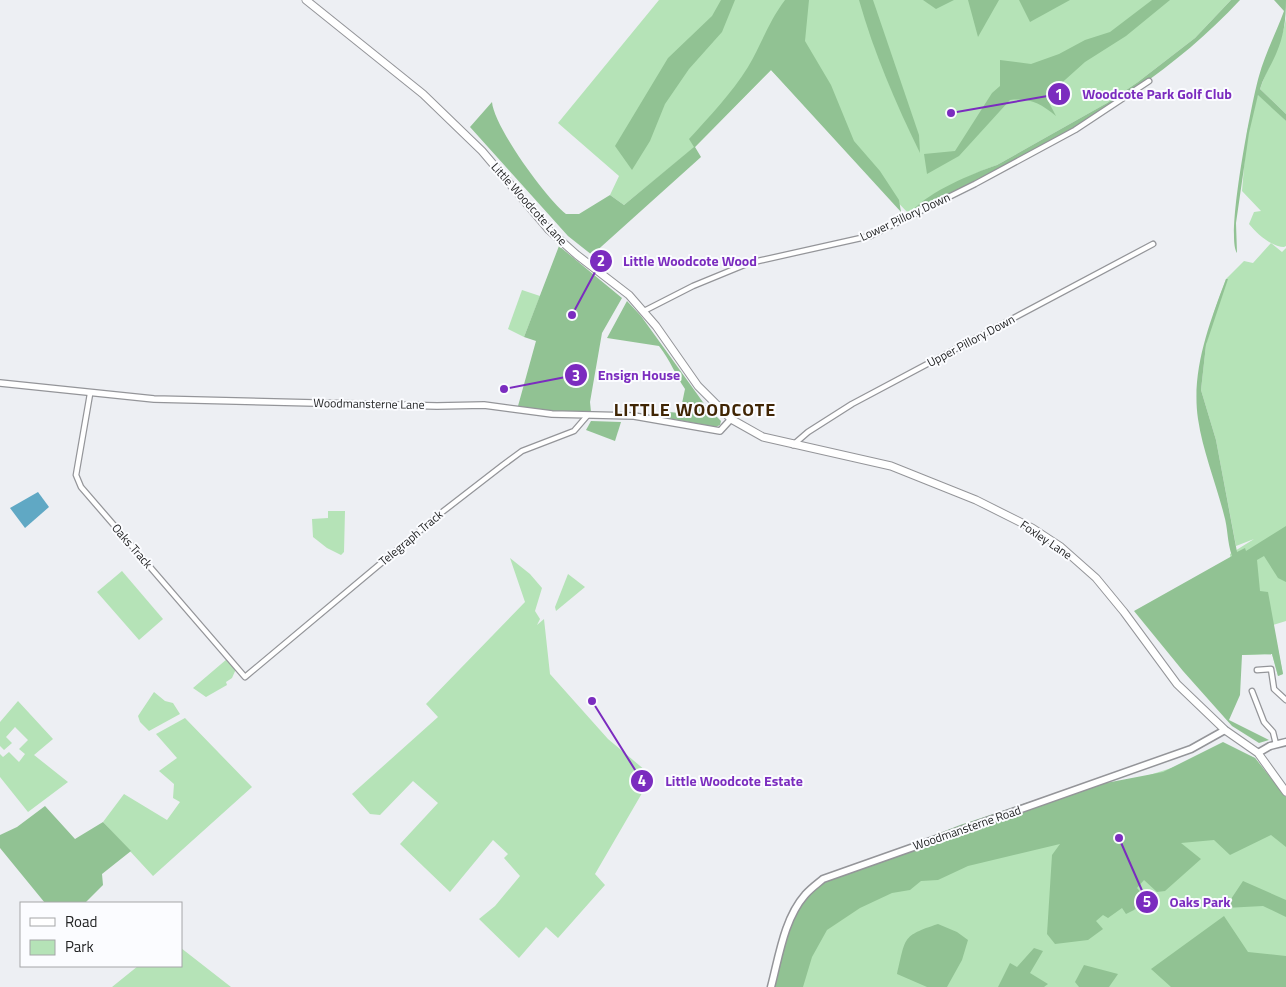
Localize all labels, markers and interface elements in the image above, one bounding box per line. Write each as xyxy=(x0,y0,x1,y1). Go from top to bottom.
callout: Woodcote Park Golf Club xyxy=(1047,80,1242,109)
text: 1 xyxy=(1055,83,1063,106)
text: Woodcote Park Golf Club xyxy=(1082,83,1232,104)
street label: Little Woodcote Lane xyxy=(487,158,572,250)
street label: Lower Pillory Down xyxy=(856,187,953,246)
callout: Little Woodcote Wood xyxy=(588,246,767,275)
text: 2 xyxy=(597,249,605,272)
text: Little Woodcote Wood xyxy=(623,250,757,271)
street label: Upper Pillory Down xyxy=(923,309,1018,372)
callout: Ensign House xyxy=(563,361,691,390)
text: 3 xyxy=(572,364,580,387)
text: Ensign House xyxy=(598,364,680,385)
street label: Woodmansterne Lane xyxy=(313,393,425,414)
district label: LITTLE WOODCOTE xyxy=(614,396,776,423)
street label: Telegraph Track xyxy=(375,505,447,570)
street label: Foxley Lane xyxy=(1016,515,1076,564)
street label: Oaks Track xyxy=(107,519,158,573)
callout: Little Woodcote Estate xyxy=(630,766,812,795)
text: 4 xyxy=(638,769,646,792)
text: Little Woodcote Estate xyxy=(665,770,803,791)
street label: Woodmansterne Road xyxy=(910,800,1023,855)
callout: Oaks Park xyxy=(1134,887,1240,916)
text: 5 xyxy=(1143,890,1151,913)
text: Oaks Park xyxy=(1170,891,1231,912)
legend xyxy=(20,902,182,967)
text: Road xyxy=(65,910,97,933)
text: Park xyxy=(65,935,94,958)

